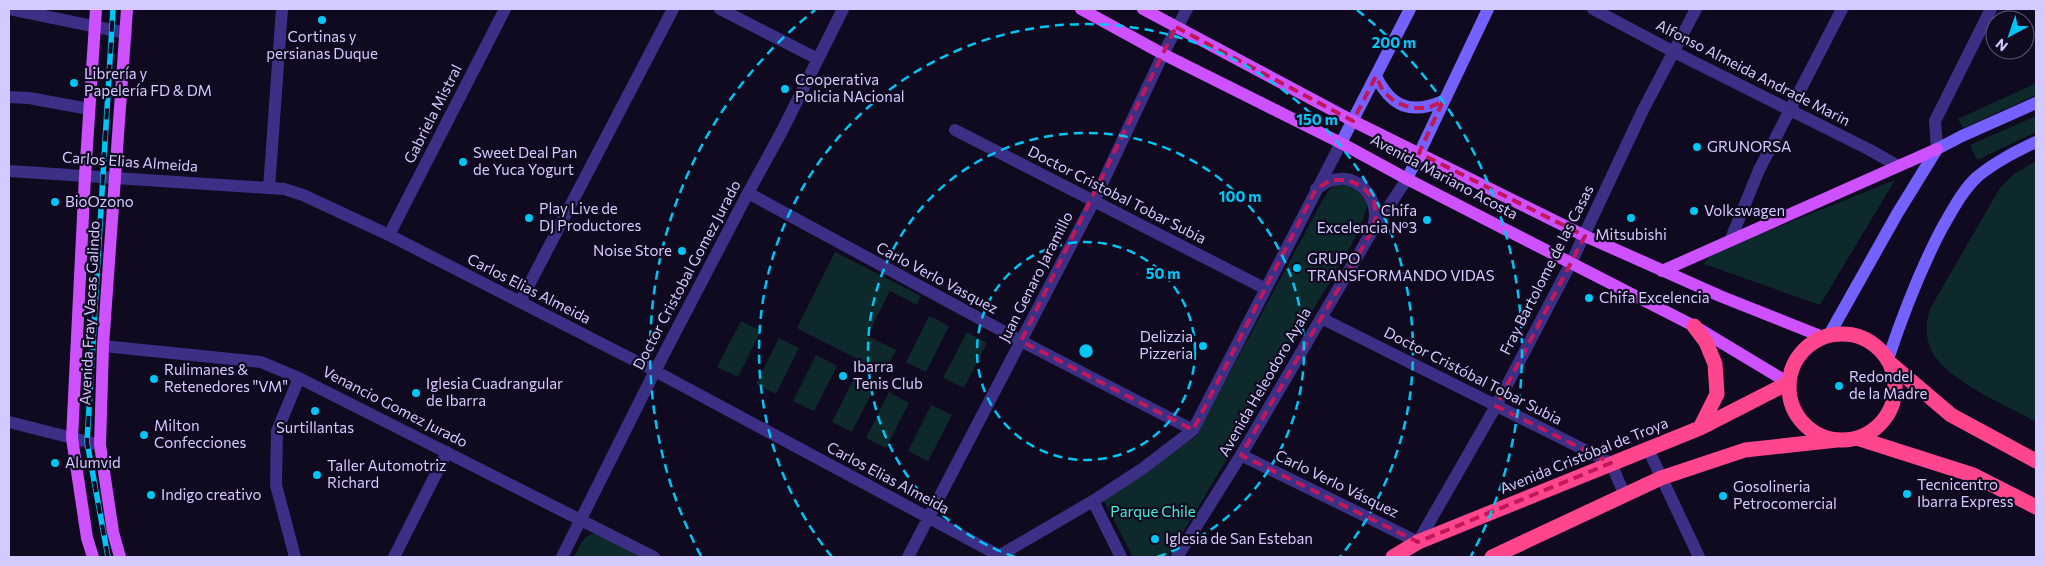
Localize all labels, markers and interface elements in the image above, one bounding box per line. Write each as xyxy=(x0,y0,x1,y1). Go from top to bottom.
north arrow xyxy=(1985,10,2035,60)
marker: Cortinas y persianas Duque xyxy=(316,14,328,26)
street label: Alfonso Almeida Andrade Marin xyxy=(1653,15,1854,129)
place label: Cortinas y persianas Duque xyxy=(266,27,378,62)
text: 200 m xyxy=(1372,33,1416,51)
text: N xyxy=(1992,35,2011,55)
street label: Gabriela Mistral xyxy=(399,61,465,166)
place label: Librería y Papelería FD & DM xyxy=(84,64,212,99)
place label: Cooperativa Policia NAcional xyxy=(795,70,905,105)
marker: Librería y Papelería FD & DM xyxy=(68,77,80,89)
marker: Cooperativa Policia NAcional xyxy=(779,83,791,95)
text: 150 m xyxy=(1296,110,1338,128)
street label: Avenida Mariano Acosta xyxy=(1368,130,1521,223)
place label: GRUNORSA xyxy=(1707,137,1791,155)
street label: Doctor Cristobal Tobar Subia xyxy=(1025,141,1209,247)
marker: GRUNORSA xyxy=(1691,141,1703,153)
place label: Sweet Deal Pan de Yuca Yogurt xyxy=(473,143,577,178)
street label: Carlos Elias Almeida xyxy=(62,147,199,175)
marker: Sweet Deal Pan de Yuca Yogurt xyxy=(457,156,469,168)
street label: Doctor Cristobal Gomez Jurado xyxy=(628,177,744,372)
street label: Fray Bartolome de las Casas xyxy=(1495,181,1597,357)
text: 100 m xyxy=(1219,187,1261,205)
place label: BioOzono xyxy=(65,192,134,210)
marker: BioOzono xyxy=(49,196,61,208)
place label: Play Live de DJ Productores xyxy=(539,199,641,234)
place label: Chifa Excelencia Nº3 xyxy=(1317,201,1417,236)
place label: Volkswagen xyxy=(1704,201,1785,219)
marker: Volkswagen xyxy=(1688,205,1700,217)
street label: Juan Genaro Jaramillo xyxy=(994,208,1076,345)
marker: Play Live de DJ Productores xyxy=(523,212,535,224)
marker: Mitsubishi xyxy=(1625,212,1637,224)
marker: Chifa Excelencia Nº3 xyxy=(1421,214,1433,226)
street label: Avenida Fray Vacas Galindo xyxy=(75,220,103,406)
place label: Mitsubishi xyxy=(1595,225,1667,243)
street label: Carlo Verlo Vasquez xyxy=(874,237,1001,317)
place label: Noise Store xyxy=(593,241,672,259)
marker: Noise Store xyxy=(676,245,688,257)
street label: Carlos Elias Almeida xyxy=(465,249,594,327)
place label: GRUPO TRANSFORMANDO VIDAS xyxy=(1307,249,1495,284)
marker: GRUPO TRANSFORMANDO VIDAS xyxy=(1291,262,1303,274)
text: 50 m xyxy=(1146,264,1180,282)
place label: Chifa Excelencia xyxy=(1599,288,1710,306)
marker: Chifa Excelencia xyxy=(1583,292,1595,304)
street label: Avenida Heleodoro Ayala xyxy=(1214,304,1314,459)
street label: Doctor Cristóbal Tobar Subia xyxy=(1381,322,1565,428)
place label: Delizzia Pizzeria xyxy=(1139,327,1193,362)
marker: Delizzia Pizzeria xyxy=(1197,340,1209,352)
centre of rings xyxy=(1077,342,1095,360)
place label: Ibarra Tenis Club xyxy=(853,357,923,392)
place label: Rulimanes & Retenedores "VM" xyxy=(164,360,288,395)
street label: Venancio Gomez Jurado xyxy=(320,362,471,451)
place label: Redondel de la Madre xyxy=(1849,367,1927,402)
marker: Ibarra Tenis Club xyxy=(837,370,849,382)
marker: Rulimanes & Retenedores "VM" xyxy=(148,373,160,385)
place label: Iglesia Cuadrangular de Ibarra xyxy=(426,374,563,409)
marker: Redondel de la Madre xyxy=(1833,380,1845,392)
marker: Iglesia Cuadrangular de Ibarra xyxy=(410,387,422,399)
marker: Surtillantas xyxy=(309,405,321,417)
street label: Avenida Cristóbal de Troya xyxy=(1497,413,1670,497)
place label: Milton Confecciones xyxy=(154,416,246,451)
place label: Surtillantas xyxy=(276,418,354,436)
marker: Milton Confecciones xyxy=(138,429,150,441)
street label: Carlos Elias Almeida xyxy=(824,437,953,517)
street label: Carlo Verlo Vásquez xyxy=(1273,445,1402,521)
place label: Alumvid xyxy=(65,453,121,471)
place label: Taller Automotriz Richard xyxy=(327,456,447,491)
marker: Alumvid xyxy=(49,457,61,469)
marker: Taller Automotriz Richard xyxy=(311,469,323,481)
place label: Tecnicentro Ibarra Express xyxy=(1917,475,2014,510)
place label: Gosolineria Petrocomercial xyxy=(1733,477,1837,512)
place label: Indigo creativo xyxy=(161,485,261,503)
marker: Tecnicentro Ibarra Express xyxy=(1901,488,1913,500)
marker: Indigo creativo xyxy=(145,489,157,501)
marker: Gosolineria Petrocomercial xyxy=(1717,490,1729,502)
park label: Parque Chile xyxy=(1110,502,1196,520)
place label: Iglesia de San Esteban xyxy=(1165,529,1313,547)
marker: Iglesia de San Esteban xyxy=(1149,533,1161,545)

